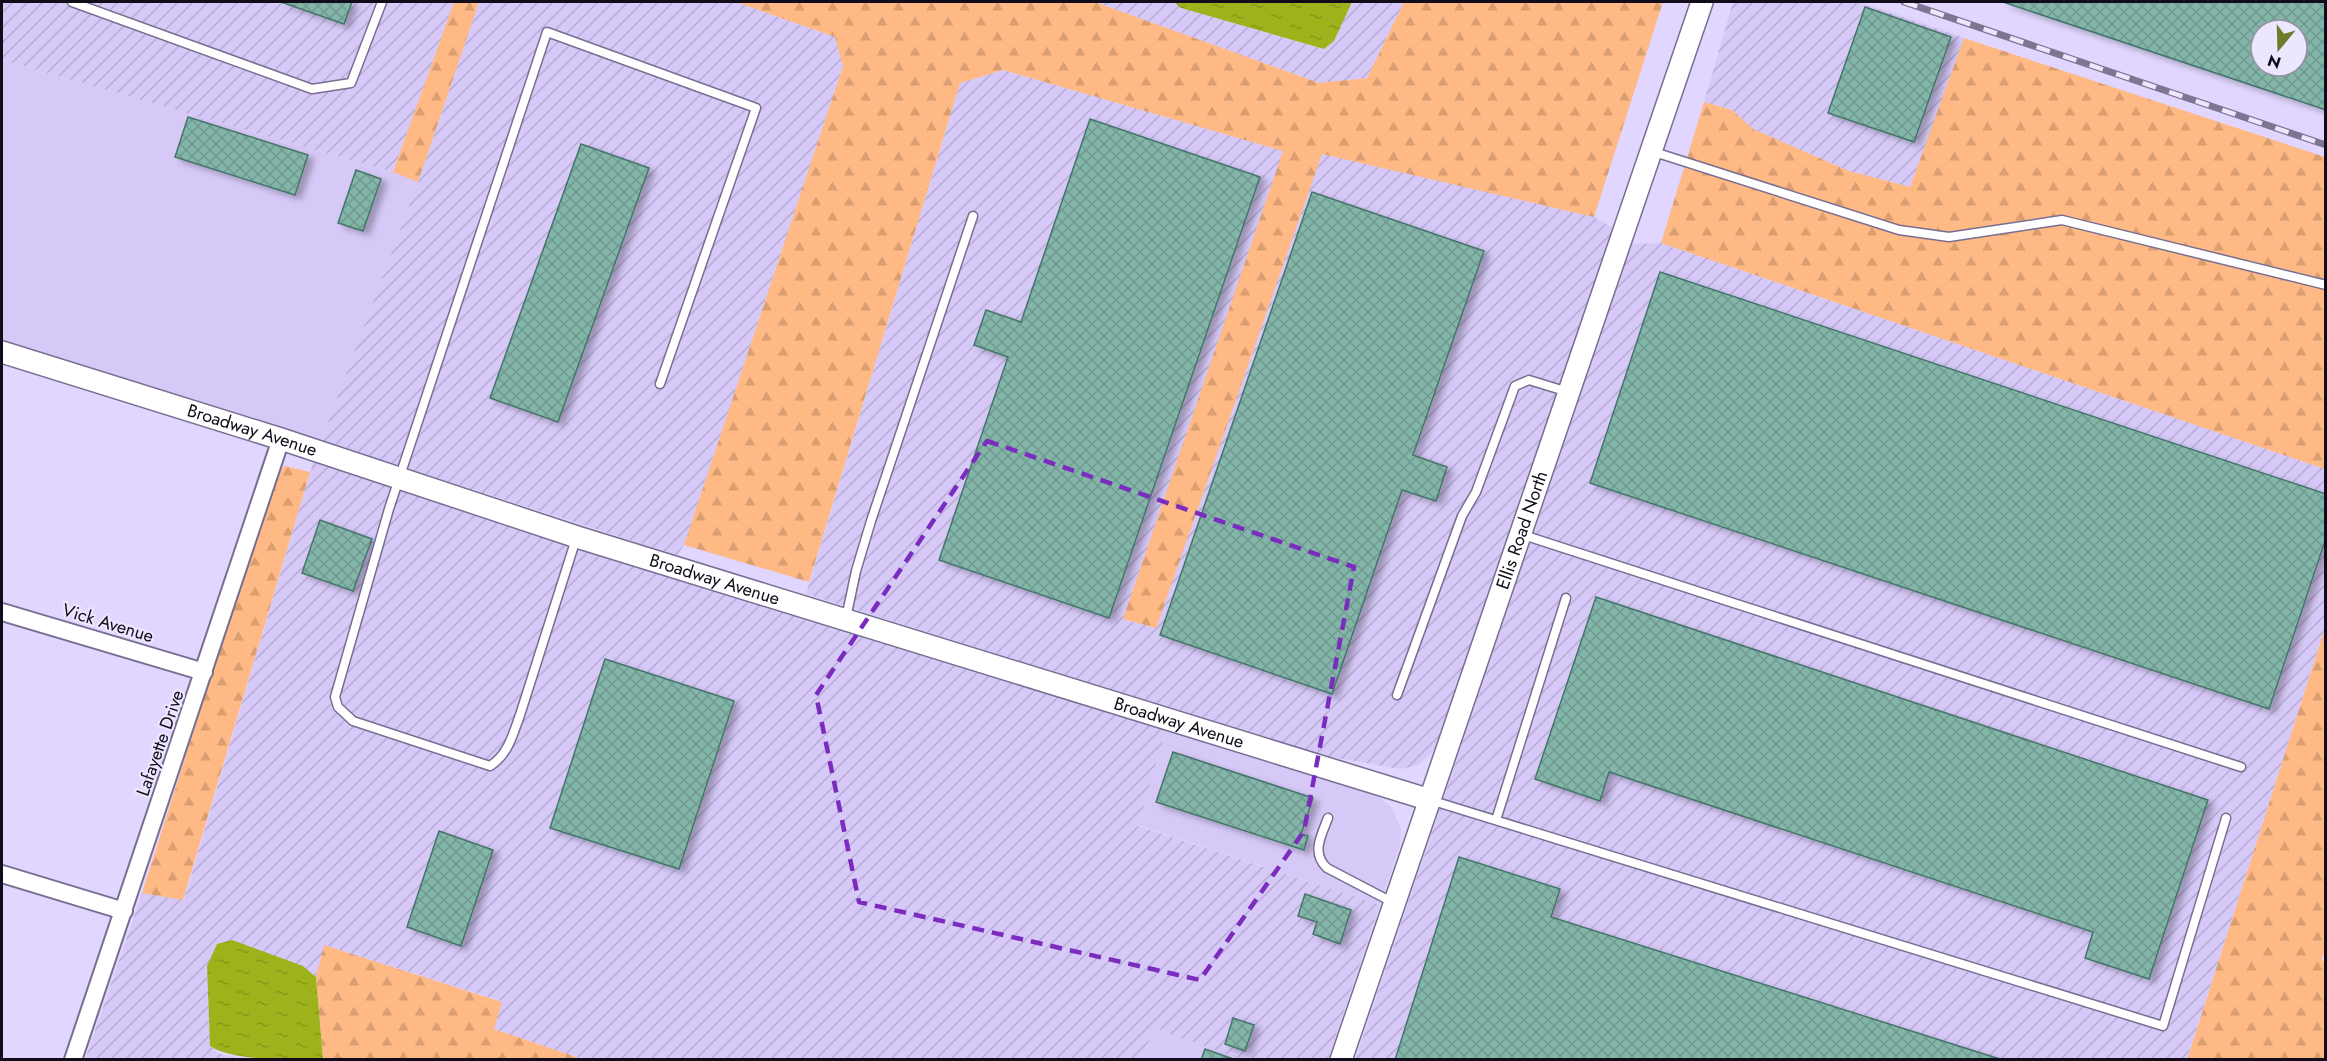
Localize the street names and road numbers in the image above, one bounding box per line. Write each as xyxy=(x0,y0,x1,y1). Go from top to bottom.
street label: Broadway Avenue xyxy=(184,397,320,463)
street label: Ellis Road North xyxy=(1490,467,1554,593)
street label: Broadway Avenue xyxy=(646,547,783,612)
street label: Vick Avenue xyxy=(59,597,157,649)
street label: Lafayette Drive xyxy=(130,686,190,800)
street label: Broadway Avenue xyxy=(1111,690,1247,755)

